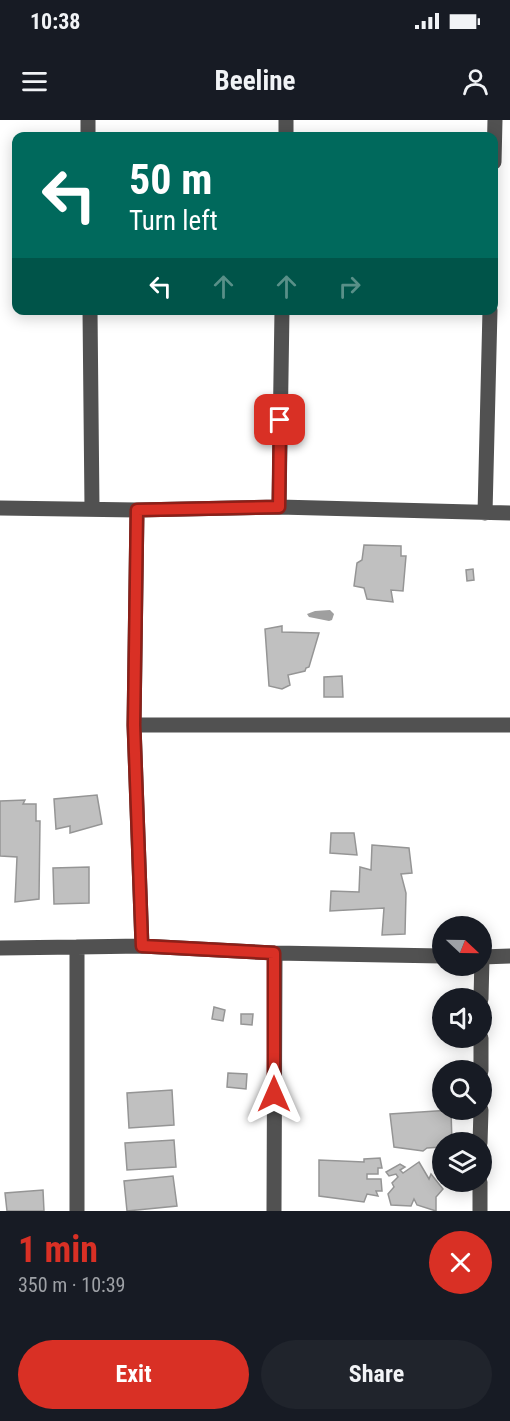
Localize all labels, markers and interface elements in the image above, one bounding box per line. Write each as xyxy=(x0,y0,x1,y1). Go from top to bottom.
text: 10:38 xyxy=(30,9,81,34)
icon: menu xyxy=(18,65,51,98)
text: Beeline xyxy=(215,65,295,97)
icon: person xyxy=(459,65,492,98)
text: 50 m xyxy=(129,155,212,204)
icon: left xyxy=(30,156,108,234)
text: Turn left xyxy=(129,205,218,237)
icon: left xyxy=(144,270,177,303)
icon: ahead xyxy=(207,270,240,303)
icon: ahead xyxy=(270,270,303,303)
icon: right xyxy=(333,270,366,303)
pin xyxy=(254,394,305,445)
icon: arrive xyxy=(263,403,296,436)
north arrow xyxy=(432,916,492,976)
map controls xyxy=(432,916,492,1192)
button: sound xyxy=(432,988,492,1048)
button: search xyxy=(432,1060,492,1120)
position arrow xyxy=(242,1062,306,1126)
button: layers xyxy=(432,1132,492,1192)
text: 1 min xyxy=(18,1229,98,1271)
button: close xyxy=(429,1231,492,1294)
text: 350 m · 10:39 xyxy=(18,1273,125,1297)
button: Exit xyxy=(18,1340,249,1409)
button: Share xyxy=(261,1340,492,1409)

